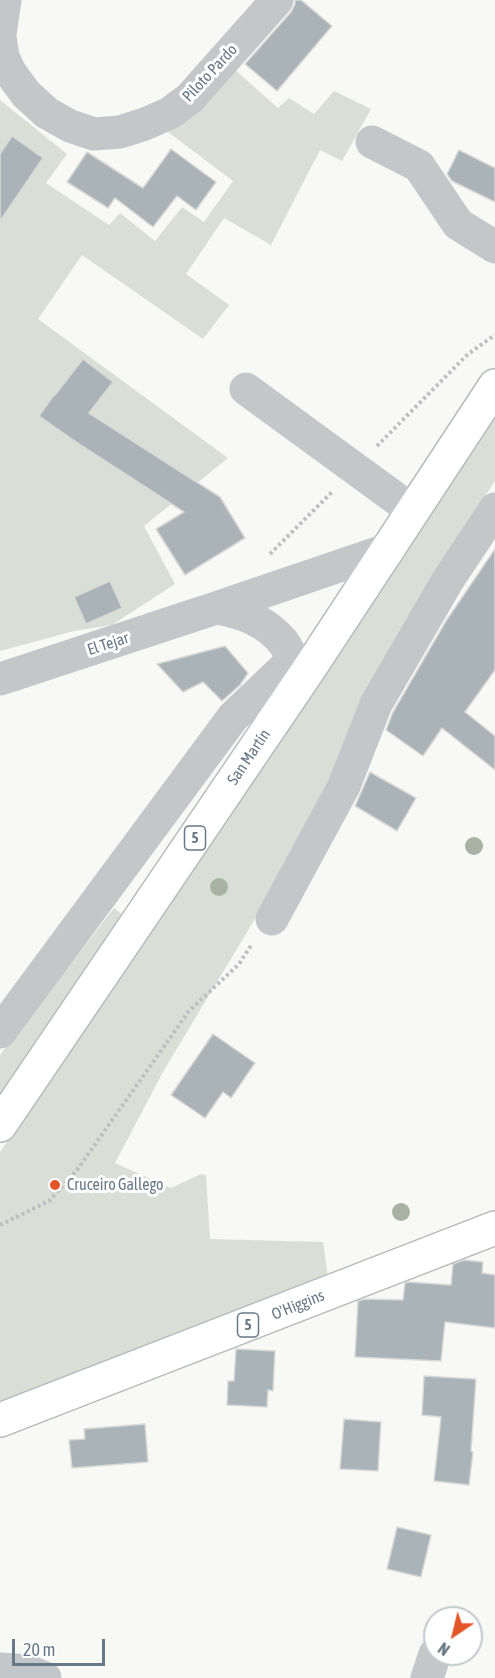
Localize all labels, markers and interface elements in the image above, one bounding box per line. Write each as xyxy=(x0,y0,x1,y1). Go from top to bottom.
street label: Piloto Pardo xyxy=(179,40,241,106)
street label: El Tejar xyxy=(85,628,131,660)
street label: San Martín xyxy=(223,726,275,788)
road number: 5 xyxy=(184,826,206,850)
place label: Cruceiro Gallego xyxy=(67,1175,164,1195)
marker: Cruceiro Gallego xyxy=(48,1178,62,1192)
street label: O'Higgins xyxy=(269,1286,327,1324)
road number: 5 xyxy=(238,1313,258,1337)
north arrow xyxy=(423,1606,483,1666)
scale bar xyxy=(15,1627,108,1665)
text: 20 m xyxy=(23,1639,55,1660)
text: N xyxy=(435,1639,453,1659)

